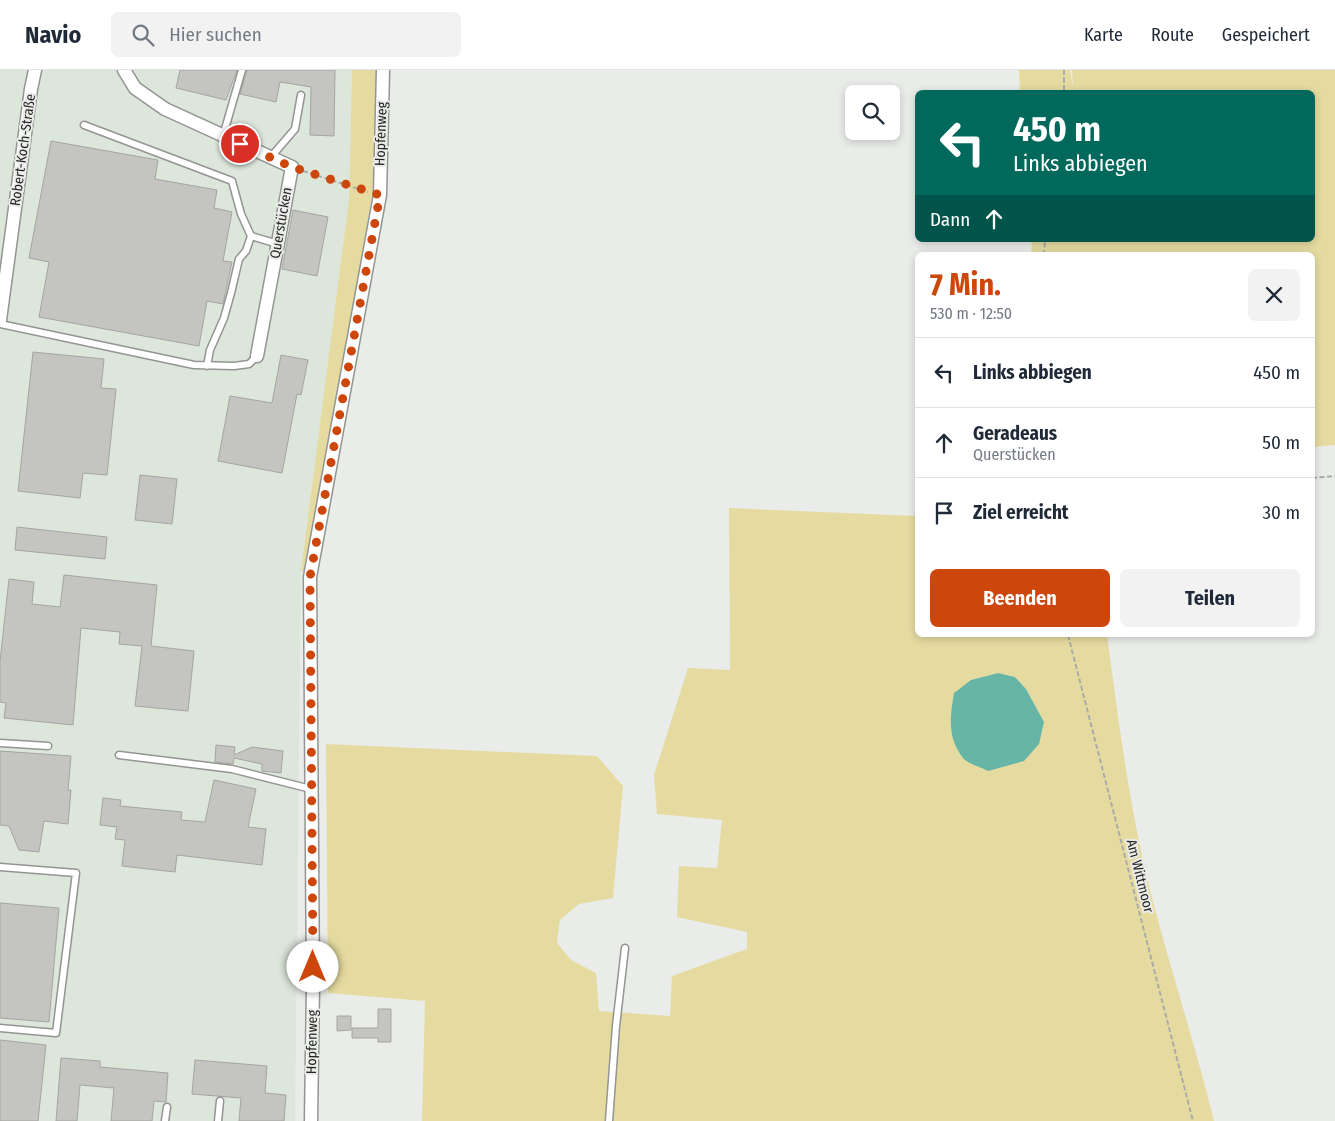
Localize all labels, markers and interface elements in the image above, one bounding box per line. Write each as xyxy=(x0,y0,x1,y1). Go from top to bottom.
search box xyxy=(111,12,461,57)
text: Navio xyxy=(25,21,81,49)
icon: search xyxy=(129,21,157,49)
text: Hier suchen xyxy=(169,23,262,46)
text: Karte xyxy=(1084,24,1123,46)
text: Route xyxy=(1151,24,1194,46)
text: Gespeichert xyxy=(1222,24,1310,46)
map controls xyxy=(845,85,900,140)
button: search xyxy=(845,85,900,140)
street label: Robert-Koch-Straße xyxy=(7,93,39,207)
street label: Hopfenweg xyxy=(371,101,391,166)
text: 450 m xyxy=(1013,108,1101,150)
icon: left xyxy=(930,110,995,175)
pin xyxy=(219,123,261,165)
icon: arrive xyxy=(226,130,254,158)
text: Links abbiegen xyxy=(1013,150,1148,177)
street label: Querstücken xyxy=(266,186,296,260)
icon: ahead xyxy=(980,205,1008,233)
text: Dann xyxy=(930,208,970,231)
text: 7 Min. xyxy=(930,267,1001,303)
button: close xyxy=(1248,269,1300,321)
text: 530 m · 12:50 xyxy=(930,304,1012,323)
icon: left xyxy=(930,359,958,387)
text: Links abbiegen xyxy=(973,361,1092,384)
text: 450 m xyxy=(1253,361,1300,384)
text: Geradeaus xyxy=(973,422,1057,445)
icon: ahead xyxy=(930,429,958,457)
text: 50 m xyxy=(1262,431,1300,454)
text: Querstücken xyxy=(973,445,1056,464)
icon: arrive xyxy=(930,499,958,527)
text: Ziel erreicht xyxy=(973,501,1069,524)
text: 30 m xyxy=(1262,501,1300,524)
button: Beenden xyxy=(930,569,1110,627)
button: Teilen xyxy=(1120,569,1300,627)
street label: Am Wittmoor xyxy=(1123,838,1157,915)
position arrow xyxy=(286,940,338,992)
street label: Hopfenweg xyxy=(303,1009,321,1074)

